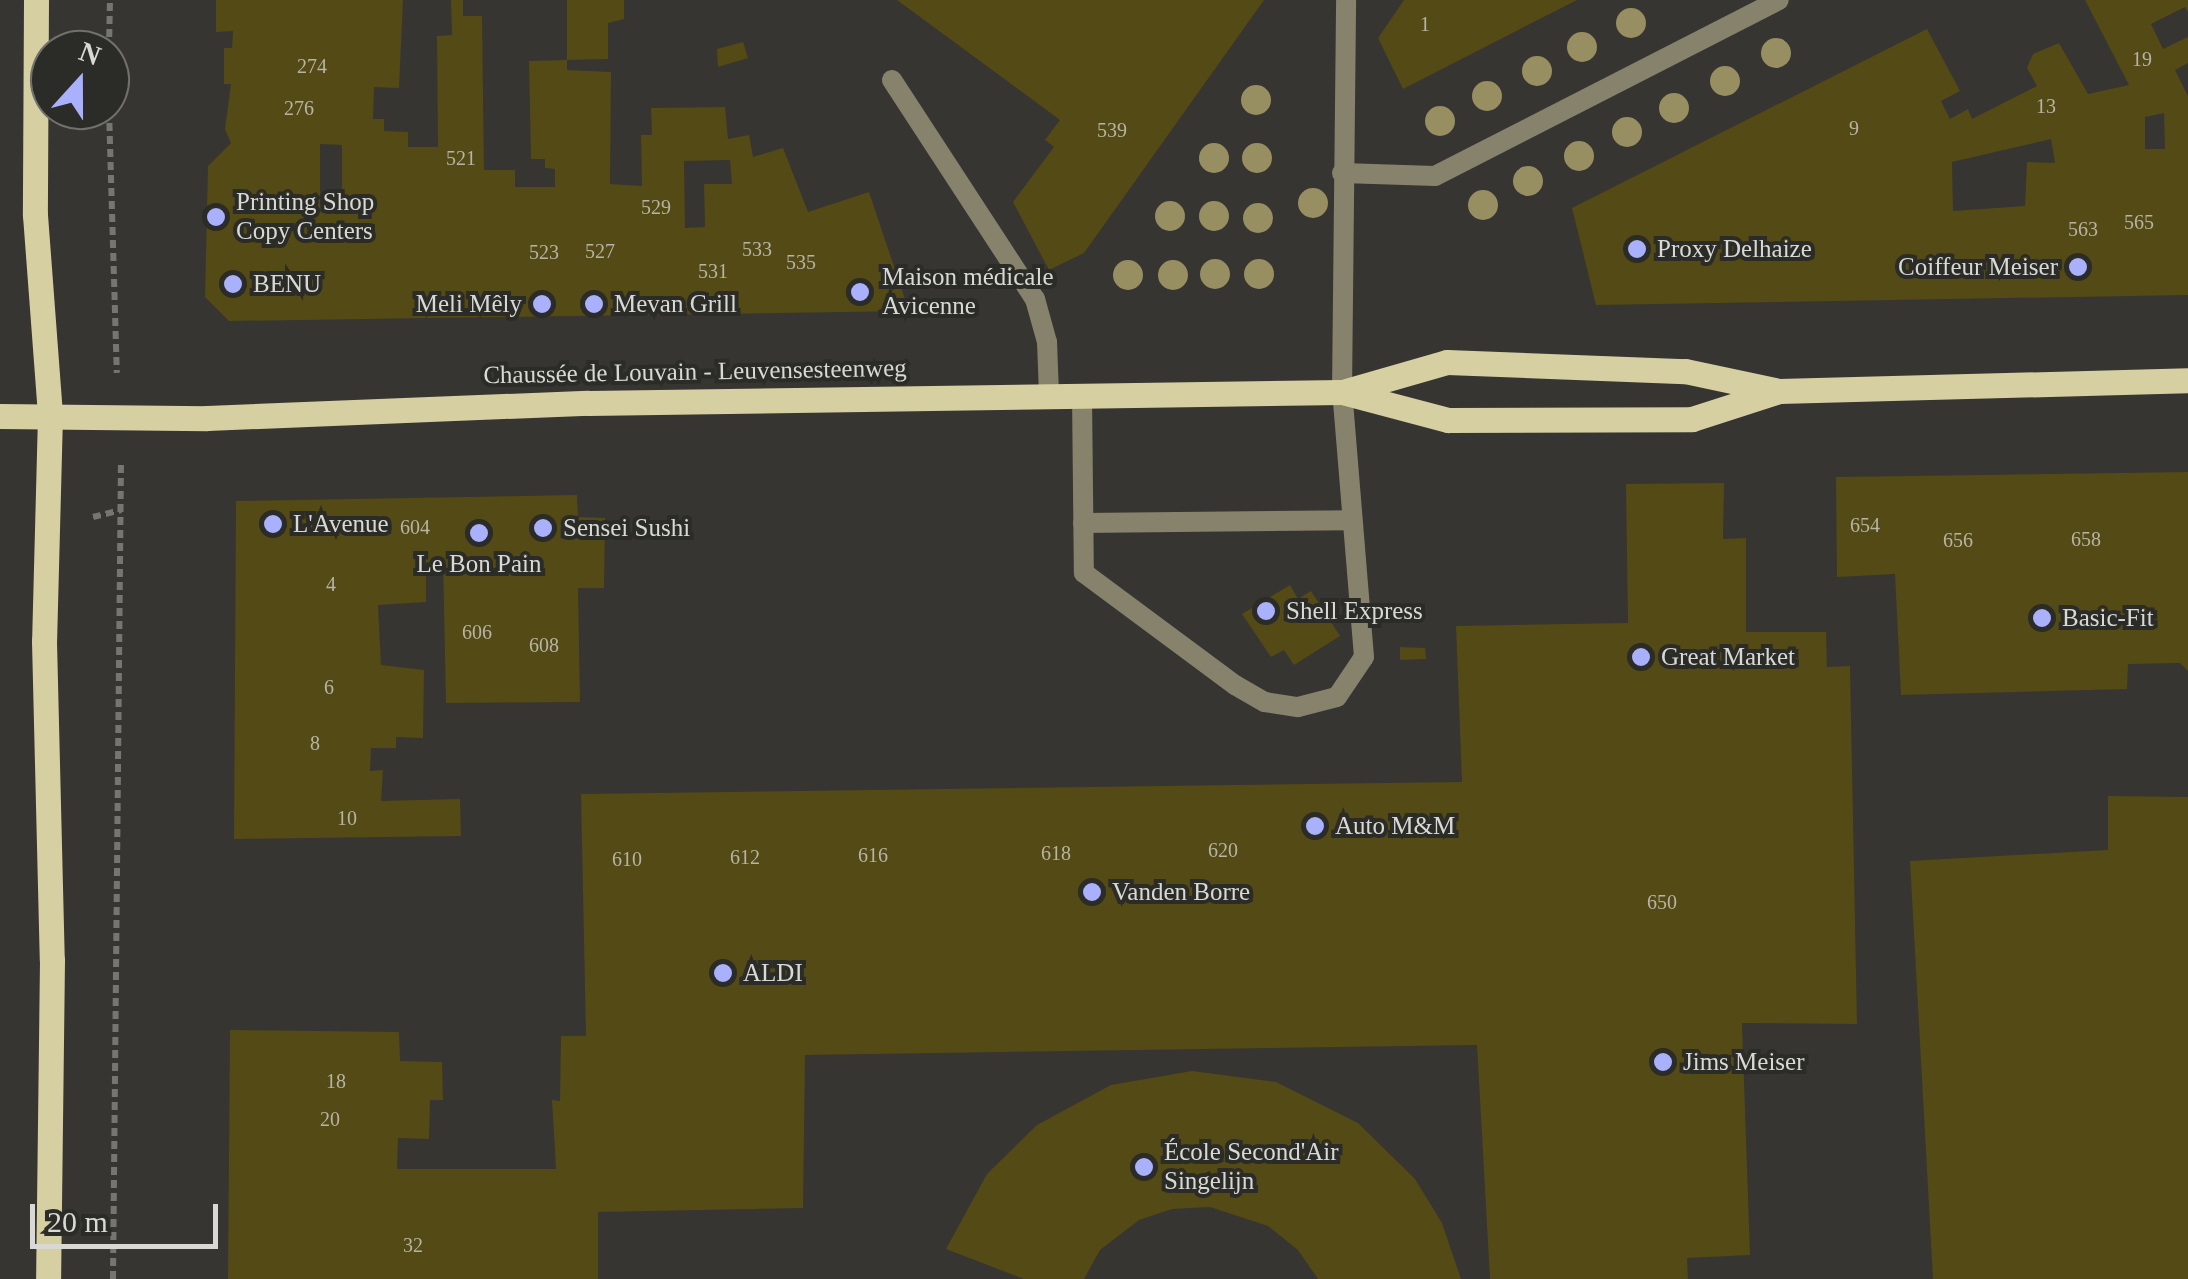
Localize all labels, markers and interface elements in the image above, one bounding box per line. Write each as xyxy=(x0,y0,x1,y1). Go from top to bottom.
house number: 1 xyxy=(1420,12,1430,36)
north arrow xyxy=(30,30,130,130)
text: N xyxy=(75,35,105,71)
house number: 19 xyxy=(2132,47,2152,71)
house number: 274 xyxy=(297,54,327,78)
house number: 13 xyxy=(2036,94,2056,118)
house number: 276 xyxy=(284,96,314,120)
house number: 9 xyxy=(1849,116,1859,140)
house number: 539 xyxy=(1097,118,1127,142)
house number: 521 xyxy=(446,146,476,170)
place label: Printing Shop Copy Centers xyxy=(236,188,374,247)
house number: 529 xyxy=(641,195,671,219)
marker: Printing Shop Copy Centers xyxy=(205,206,227,228)
house number: 565 xyxy=(2124,210,2154,234)
house number: 563 xyxy=(2068,217,2098,241)
place label: Proxy Delhaize xyxy=(1657,234,1812,264)
house number: 533 xyxy=(742,237,772,261)
marker: Proxy Delhaize xyxy=(1626,238,1648,260)
house number: 527 xyxy=(585,239,615,263)
house number: 523 xyxy=(529,240,559,264)
house number: 535 xyxy=(786,250,816,274)
place label: Coiffeur Meiser xyxy=(1898,252,2058,282)
marker: Coiffeur Meiser xyxy=(2067,256,2089,278)
house number: 531 xyxy=(698,259,728,283)
place label: Maison médicale Avicenne xyxy=(882,263,1053,322)
place label: BENU xyxy=(253,269,321,299)
marker: BENU xyxy=(222,273,244,295)
marker: Maison médicale Avicenne xyxy=(847,279,873,305)
place label: Meli Mêly xyxy=(416,289,522,319)
place label: Mevan Grill xyxy=(614,289,737,319)
marker: Meli Mêly xyxy=(531,293,553,315)
marker: Mevan Grill xyxy=(583,293,605,315)
street label: Chaussée de Louvain - Leuvensesteenweg xyxy=(483,353,907,391)
place label: L'Avenue xyxy=(293,509,389,539)
marker: L'Avenue xyxy=(262,513,284,535)
place label: Sensei Sushi xyxy=(563,513,690,543)
house number: 654 xyxy=(1850,513,1880,537)
house number: 604 xyxy=(400,515,430,539)
marker: Sensei Sushi xyxy=(532,517,554,539)
marker: Le Bon Pain xyxy=(468,522,490,544)
house number: 658 xyxy=(2071,527,2101,551)
house number: 656 xyxy=(1943,528,1973,552)
place label: Le Bon Pain xyxy=(417,549,541,579)
house number: 4 xyxy=(326,572,336,596)
place label: Shell Express xyxy=(1286,596,1423,626)
marker: Shell Express xyxy=(1255,600,1277,622)
place label: Basic-Fit xyxy=(2062,603,2154,633)
marker: Basic-Fit xyxy=(2031,607,2053,629)
house number: 606 xyxy=(462,620,492,644)
house number: 608 xyxy=(529,633,559,657)
place label: Great Market xyxy=(1661,642,1795,672)
marker: Great Market xyxy=(1630,646,1652,668)
house number: 6 xyxy=(324,675,334,699)
house number: 8 xyxy=(310,731,320,755)
house number: 10 xyxy=(337,806,357,830)
place label: Auto M&M xyxy=(1335,811,1455,841)
marker: Auto M&M xyxy=(1304,815,1326,837)
house number: 620 xyxy=(1208,838,1238,862)
house number: 618 xyxy=(1041,841,1071,865)
house number: 616 xyxy=(858,843,888,867)
house number: 612 xyxy=(730,845,760,869)
house number: 610 xyxy=(612,847,642,871)
place label: Vanden Borre xyxy=(1112,877,1250,907)
marker: Vanden Borre xyxy=(1081,881,1103,903)
house number: 650 xyxy=(1647,890,1677,914)
place label: ALDI xyxy=(743,958,803,988)
marker: ALDI xyxy=(712,962,734,984)
place label: Jims Meiser xyxy=(1683,1047,1805,1077)
marker: Jims Meiser xyxy=(1652,1051,1674,1073)
house number: 18 xyxy=(326,1069,346,1093)
house number: 20 xyxy=(320,1107,340,1131)
place label: École Second'Air Singelijn xyxy=(1164,1138,1339,1197)
marker: École Second'Air Singelijn xyxy=(1133,1156,1155,1178)
scale bar xyxy=(35,1184,222,1246)
text: 20 m xyxy=(47,1205,108,1238)
house number: 32 xyxy=(403,1233,423,1257)

